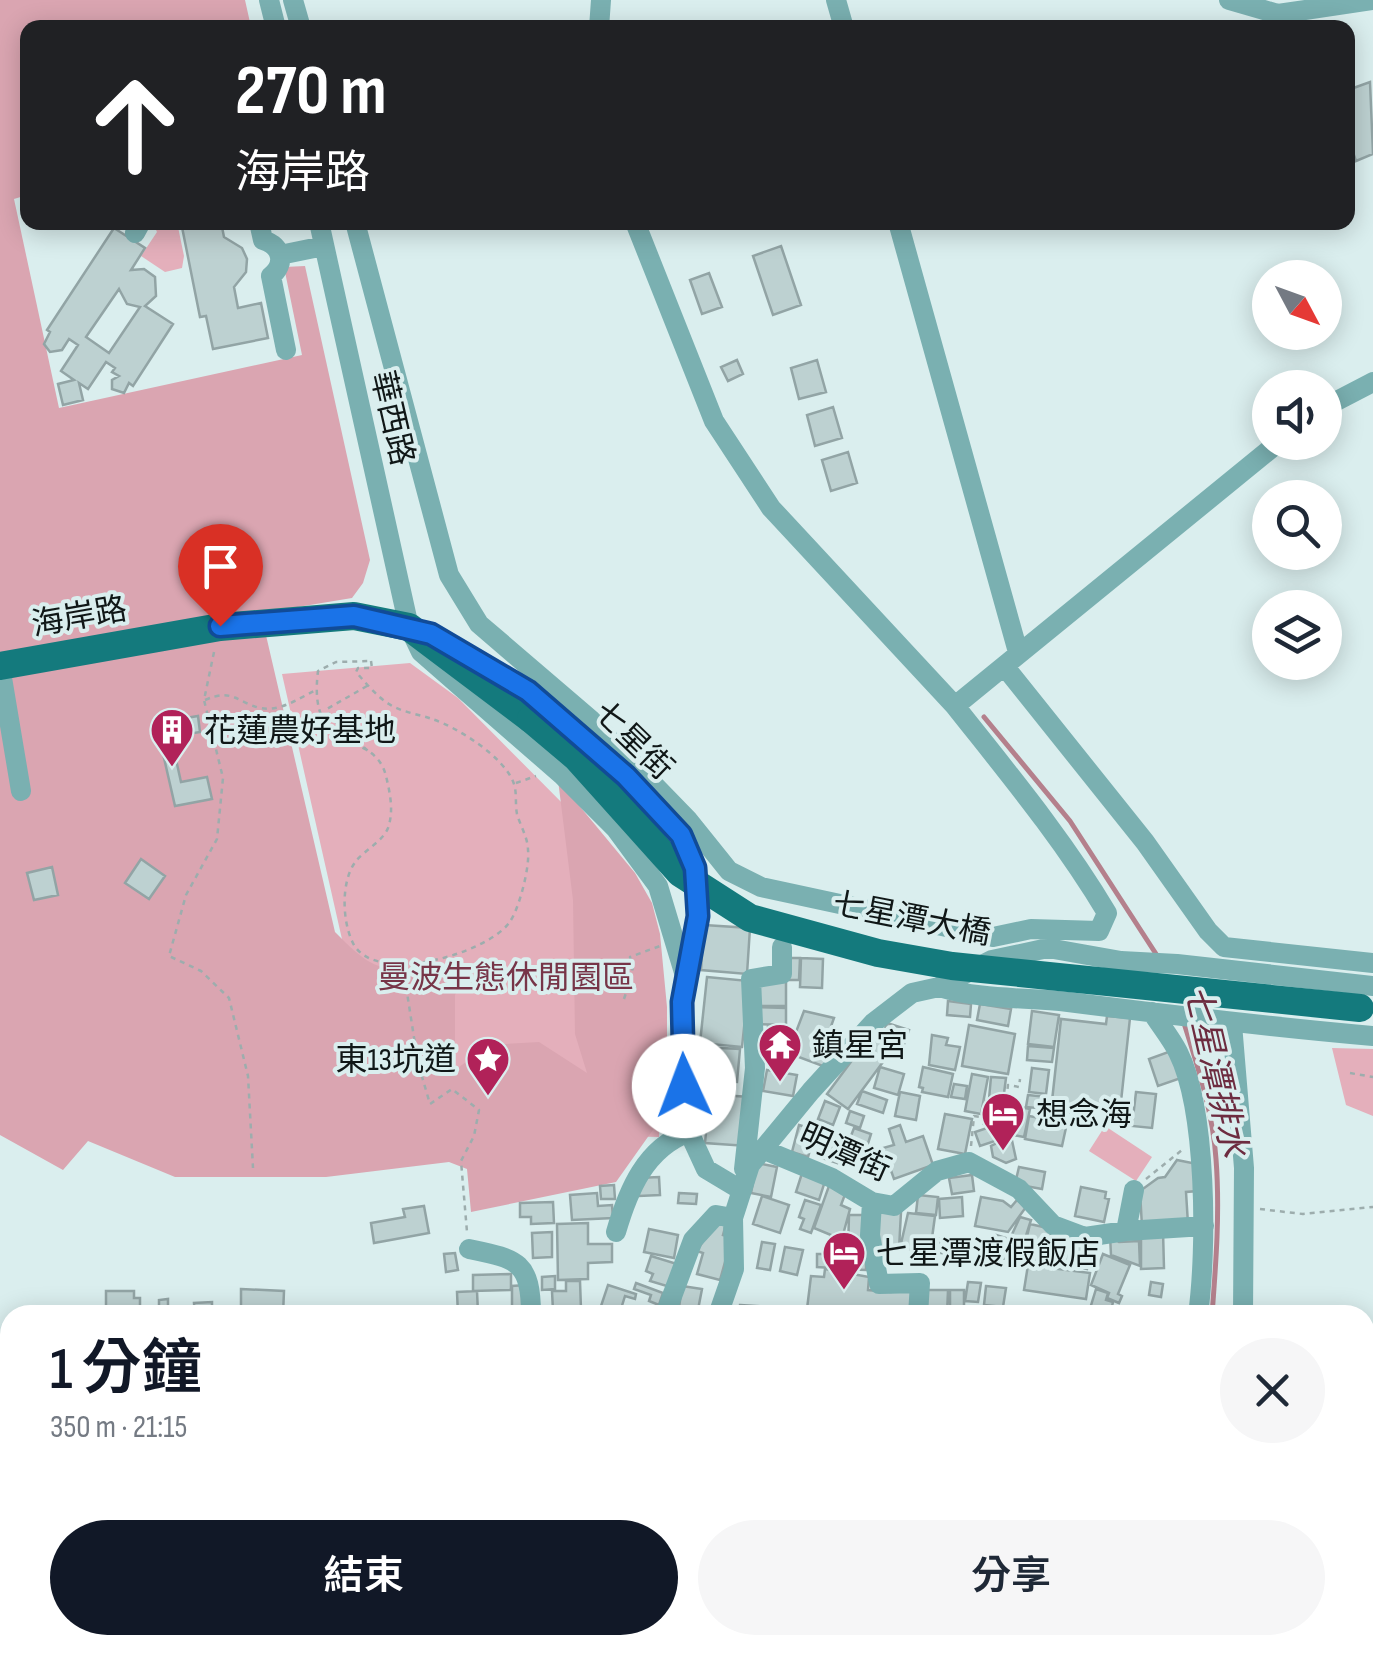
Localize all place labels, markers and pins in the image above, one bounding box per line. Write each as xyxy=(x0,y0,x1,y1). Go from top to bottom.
pin xyxy=(178,524,263,627)
building icon: 花蓮農好基地 xyxy=(149,707,195,768)
place label: 花蓮農好基地 xyxy=(204,712,396,751)
temple icon: 鎮星宮 xyxy=(757,1022,803,1083)
place label: 鎮星宮 xyxy=(812,1027,908,1066)
place icon: 東13坑道 xyxy=(465,1036,511,1097)
place label: 東13坑道 xyxy=(335,1041,456,1080)
hotel icon: 想念海 xyxy=(980,1091,1026,1152)
place label: 想念海 xyxy=(1036,1096,1132,1135)
hotel icon: 七星潭渡假飯店 xyxy=(821,1230,867,1291)
place label: 七星潭渡假飯店 xyxy=(876,1235,1100,1274)

